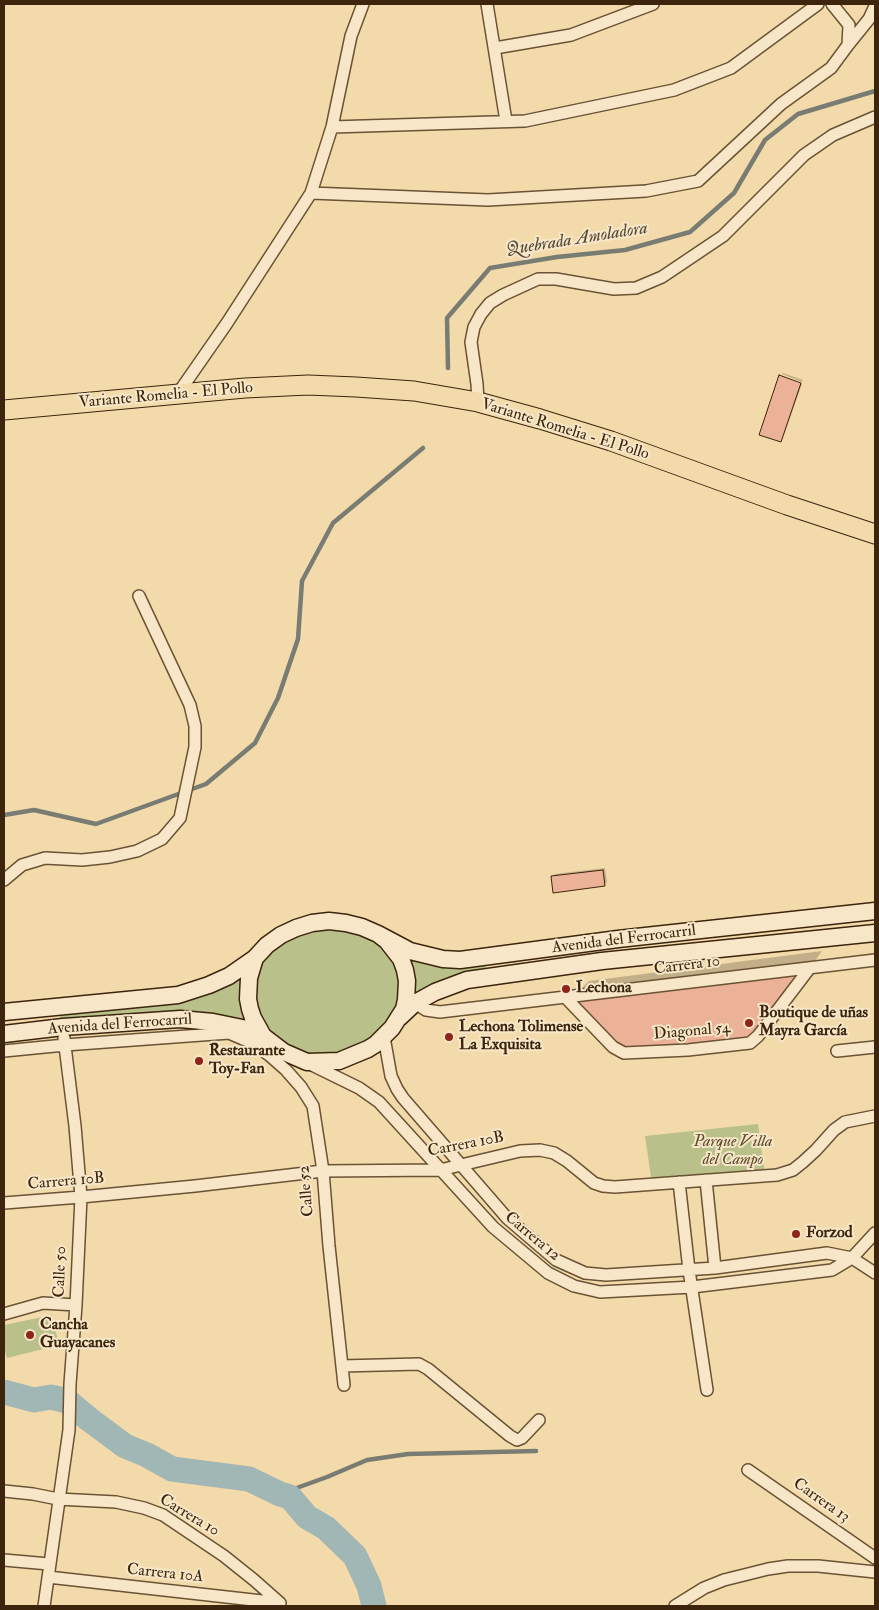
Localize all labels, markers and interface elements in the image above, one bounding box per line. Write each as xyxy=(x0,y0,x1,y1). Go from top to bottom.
water label: Quebrada Amoladora xyxy=(505,218,649,262)
street label: Variante Romelia - El Pollo xyxy=(78,379,254,413)
street label: Variante Romelia - El Pollo xyxy=(479,395,651,465)
street label: Avenida del Ferrocarril xyxy=(551,922,697,958)
street label: Carrera 10 xyxy=(653,952,721,980)
place label: Lechona xyxy=(576,979,632,999)
marker: Lechona xyxy=(560,983,572,995)
place label: Boutique de uñas Mayra García xyxy=(759,1004,868,1042)
street label: Avenida del Ferrocarril xyxy=(47,1010,193,1040)
marker: Boutique de uñas Mayra García xyxy=(743,1017,755,1029)
place label: Lechona Tolimense La Exquisita xyxy=(459,1018,583,1056)
street label: Diagonal 54 xyxy=(653,1019,731,1045)
marker: Lechona Tolimense La Exquisita xyxy=(443,1031,455,1043)
place label: Restaurante Toy-Fan xyxy=(209,1042,285,1080)
marker: Restaurante Toy-Fan xyxy=(193,1055,205,1067)
street label: Carrera 10B xyxy=(426,1128,506,1162)
park label: Parque Villa del Campo xyxy=(694,1133,772,1171)
street label: Calle 52 xyxy=(295,1165,319,1217)
street label: Carrera 10B xyxy=(27,1169,105,1195)
street label: Carrera 12 xyxy=(500,1208,564,1266)
place label: Forzod xyxy=(806,1224,853,1244)
marker: Forzod xyxy=(790,1228,802,1240)
street label: Calle 50 xyxy=(51,1246,71,1298)
place label: Cancha Guayacanes xyxy=(40,1316,115,1354)
marker: Cancha Guayacanes xyxy=(24,1329,36,1341)
street label: Carrera 13 xyxy=(789,1475,853,1527)
street label: Carrera 10 xyxy=(156,1491,222,1541)
street label: Carrera 10A xyxy=(126,1560,204,1588)

